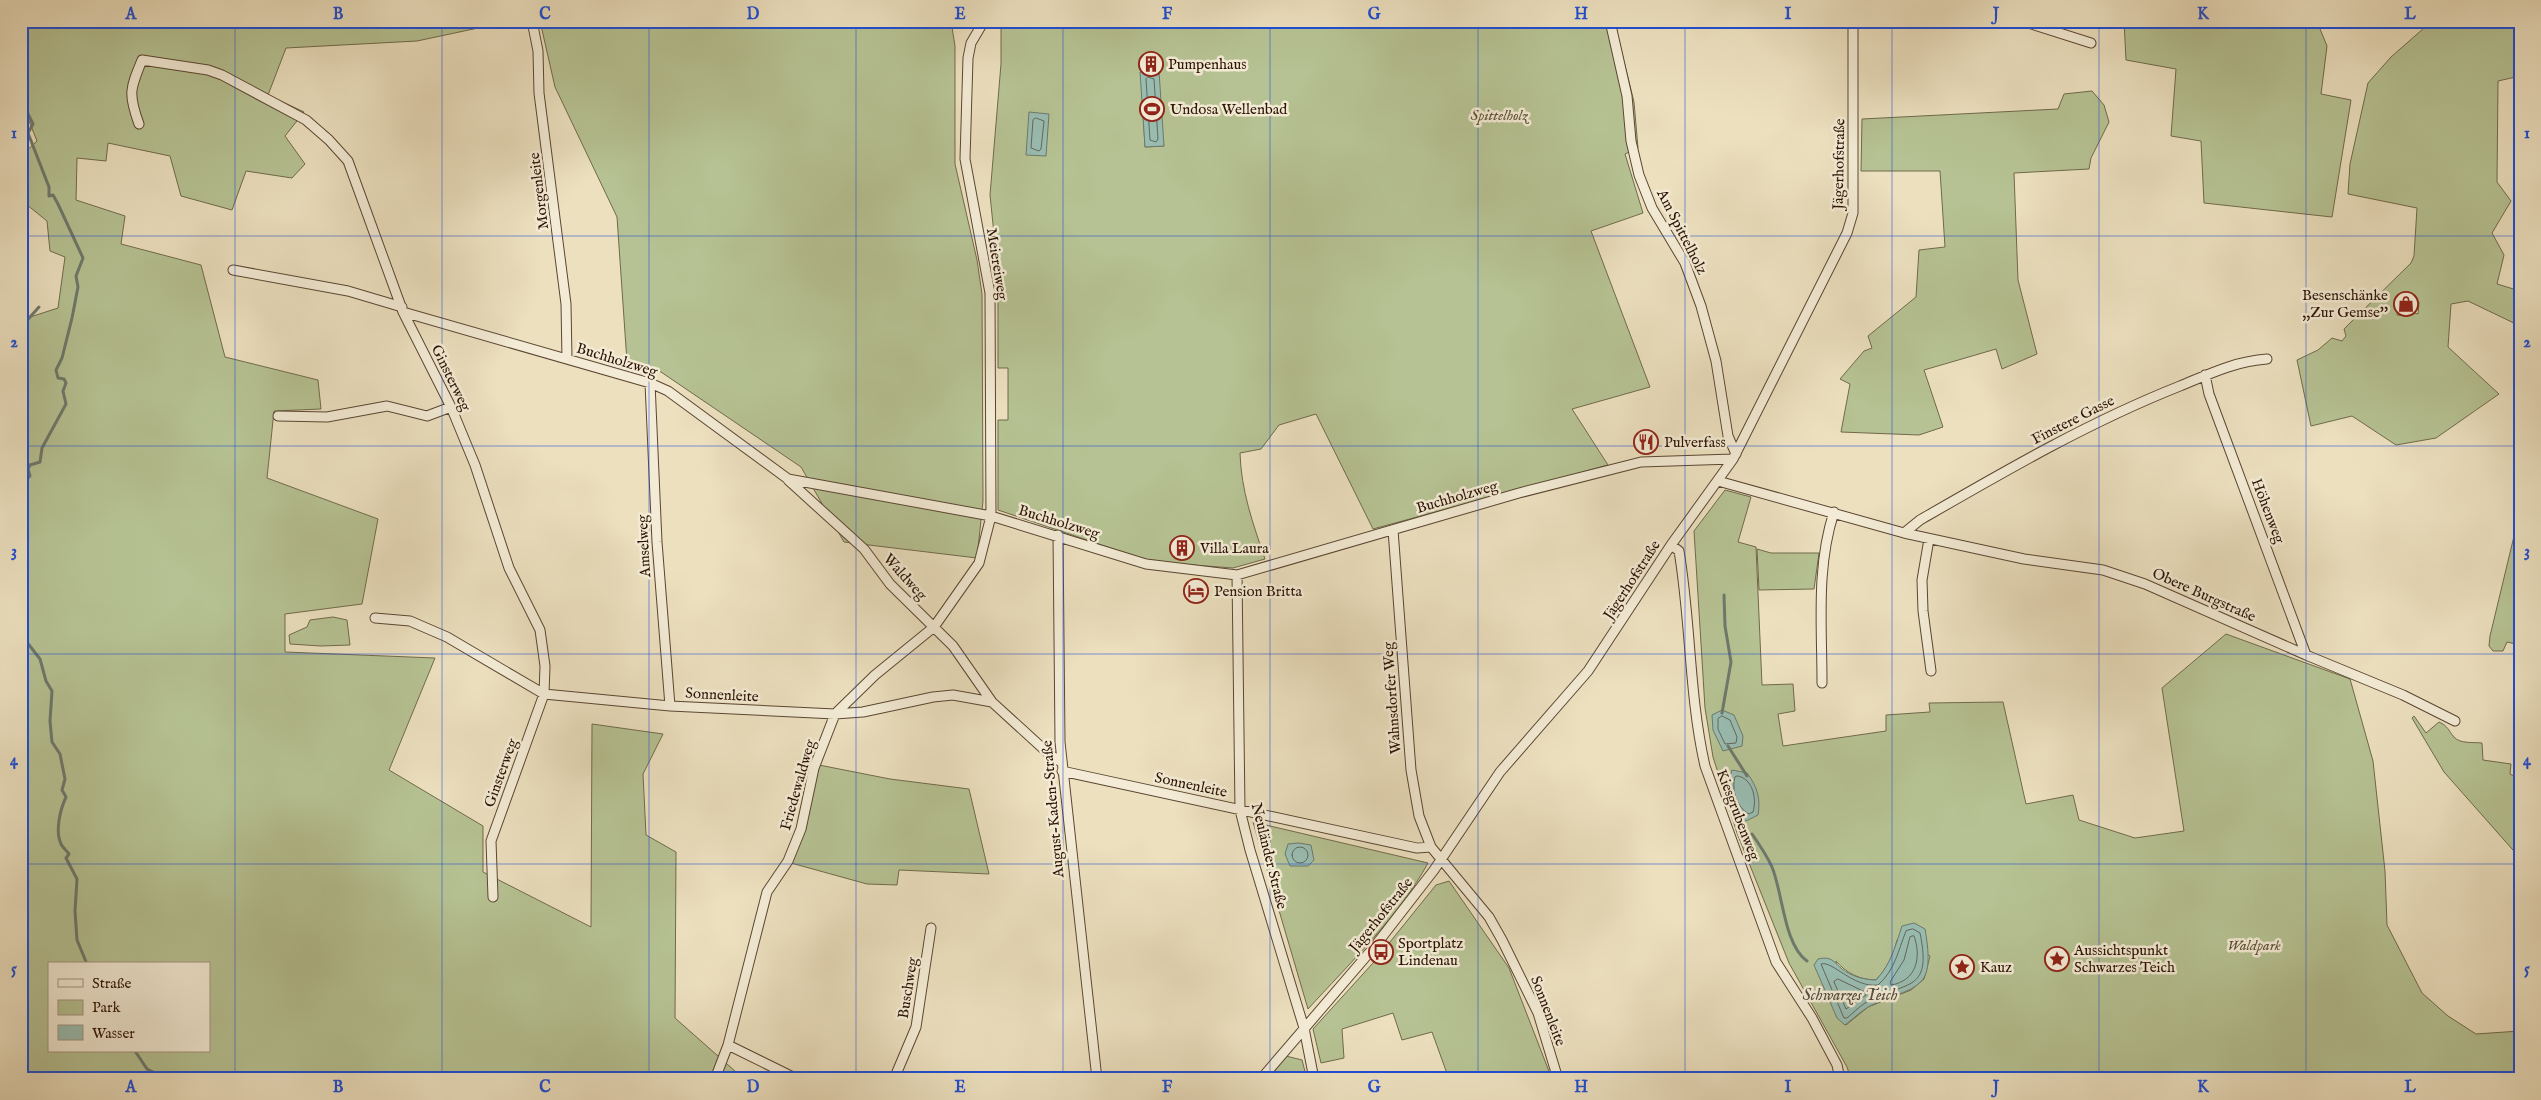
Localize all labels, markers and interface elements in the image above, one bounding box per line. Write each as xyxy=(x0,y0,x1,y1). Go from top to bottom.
text: A xyxy=(125,5,138,25)
text: B xyxy=(333,5,344,25)
text: C xyxy=(539,5,551,25)
text: D xyxy=(747,5,760,25)
text: E xyxy=(954,5,966,25)
text: F xyxy=(1162,5,1173,25)
text: G xyxy=(1368,5,1381,25)
text: H xyxy=(1574,5,1588,25)
text: I xyxy=(1785,5,1792,25)
text: J xyxy=(1991,5,2000,25)
text: K xyxy=(2197,5,2210,25)
text: L xyxy=(2404,5,2416,25)
building icon: Pumpenhaus xyxy=(1138,51,1164,77)
place label: Pumpenhaus xyxy=(1168,55,1247,74)
sports icon: Undosa Wellenbad xyxy=(1139,96,1165,122)
place label: Undosa Wellenbad xyxy=(1170,100,1288,119)
park label: Spittelholz xyxy=(1470,106,1529,125)
street label: Jägerhofstraße xyxy=(1829,118,1849,212)
text: 1 xyxy=(11,124,17,144)
text: 1 xyxy=(2524,124,2530,144)
street label: Morgenleite xyxy=(525,151,553,231)
street label: Am Spittelholz xyxy=(1652,185,1712,278)
street label: Meiereiweg xyxy=(982,227,1012,302)
place label: Besenschänke ,,Zur Gemse'' xyxy=(2302,286,2388,322)
shop icon: Besenschänke ,,Zur Gemse'' xyxy=(2393,291,2419,317)
text: 2 xyxy=(10,333,18,353)
text: 2 xyxy=(2523,333,2531,353)
street label: Buchholzweg xyxy=(574,339,661,382)
street label: Ginsterweg xyxy=(427,342,476,415)
street label: Finstere Gasse xyxy=(2028,391,2118,449)
restaurant icon: Pulverfass xyxy=(1633,429,1659,455)
place label: Pulverfass xyxy=(1664,433,1726,452)
street label: Buchholzweg xyxy=(1414,476,1501,518)
street label: Höhenweg xyxy=(2247,476,2289,547)
street label: Buchholzweg xyxy=(1016,501,1103,544)
street label: Amselweg xyxy=(633,513,655,579)
building icon: Villa Laura xyxy=(1169,535,1195,561)
street label: Jägerhofstraße xyxy=(1598,537,1665,625)
place label: Villa Laura xyxy=(1199,539,1269,558)
text: 3 xyxy=(11,542,17,562)
text: 3 xyxy=(2524,542,2530,562)
street label: Waldweg xyxy=(879,550,932,605)
street label: Obere Burgstraße xyxy=(2149,564,2259,626)
hotel icon: Pension Britta xyxy=(1183,578,1209,604)
place label: Pension Britta xyxy=(1214,582,1303,601)
street label: Wahnsdorfer Weg xyxy=(1379,640,1405,755)
street label: Sonnenleite xyxy=(685,684,759,706)
street label: Ginsterweg xyxy=(480,735,522,810)
street label: Friedewaldweg xyxy=(776,737,820,833)
street label: August-Kaden-Straße xyxy=(1038,739,1069,879)
text: 4 xyxy=(10,751,19,771)
text: 4 xyxy=(2523,751,2532,771)
street label: Kiesgrubenweg xyxy=(1712,767,1764,864)
street label: Sonnenleite xyxy=(1153,768,1229,802)
street label: Neuländer Straße xyxy=(1247,801,1291,911)
street label: Jägerhofstraße xyxy=(1344,874,1417,958)
place label: Sportplatz Lindenau xyxy=(1398,934,1463,970)
park label: Waldpark xyxy=(2227,936,2281,955)
bus stop icon: Sportplatz Lindenau xyxy=(1368,939,1394,965)
place label: Aussichtspunkt Schwarzes Teich xyxy=(2073,941,2175,977)
place icon: Aussichtspunkt Schwarzes Teich xyxy=(2044,946,2070,972)
place icon: Kauz xyxy=(1949,954,1975,980)
street label: Buschweg xyxy=(894,955,922,1020)
place label: Kauz xyxy=(1980,958,2012,977)
text: 5 xyxy=(11,960,17,980)
text: 5 xyxy=(2524,960,2530,980)
legend xyxy=(48,962,210,1052)
street label: Sonnenleite xyxy=(1526,973,1570,1049)
text: Straße xyxy=(92,974,132,993)
water label: Schwarzes Teich xyxy=(1803,986,1898,1006)
text: Park xyxy=(92,998,122,1017)
text: Wasser xyxy=(92,1024,135,1043)
text: A xyxy=(125,1078,138,1098)
text: B xyxy=(333,1078,344,1098)
text: C xyxy=(539,1078,551,1098)
text: D xyxy=(747,1078,760,1098)
text: E xyxy=(954,1078,966,1098)
text: F xyxy=(1162,1078,1173,1098)
text: G xyxy=(1368,1078,1381,1098)
text: H xyxy=(1574,1078,1588,1098)
text: I xyxy=(1785,1078,1792,1098)
text: J xyxy=(1991,1078,2000,1098)
text: K xyxy=(2197,1078,2210,1098)
text: L xyxy=(2404,1078,2416,1098)

